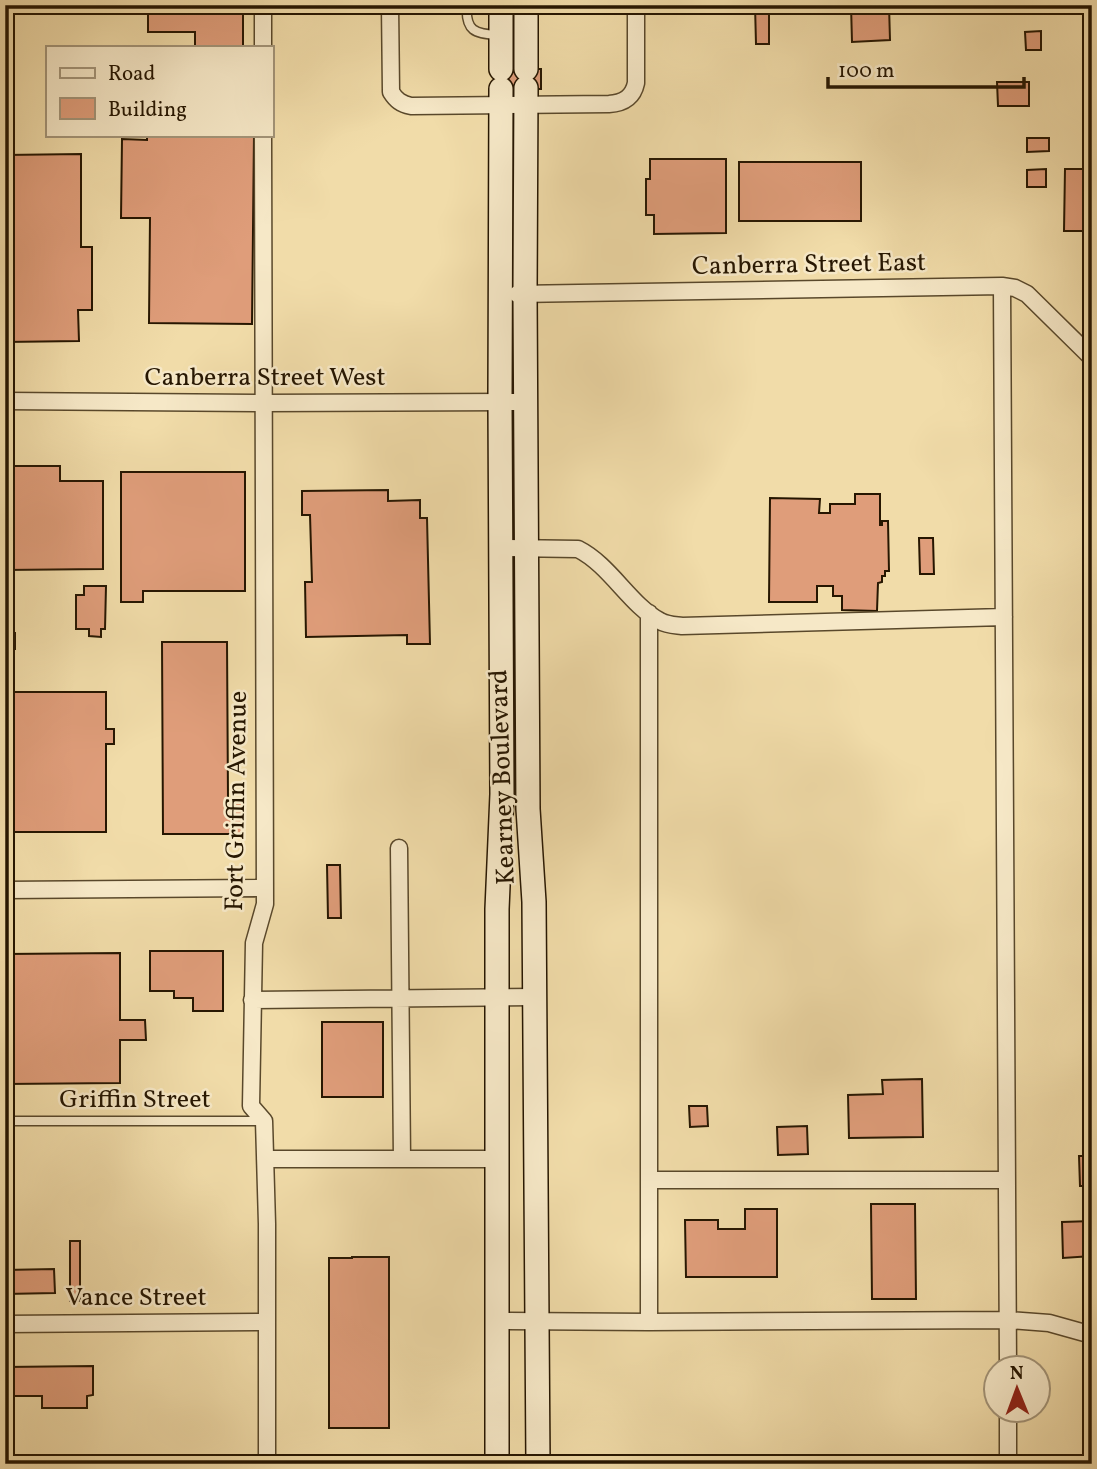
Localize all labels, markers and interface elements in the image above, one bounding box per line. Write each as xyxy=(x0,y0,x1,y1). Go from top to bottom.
legend xyxy=(46,46,273,136)
scale bar xyxy=(828,46,1024,90)
text: 100 m xyxy=(838,57,895,86)
text: Road xyxy=(108,60,155,89)
text: Building xyxy=(108,96,187,125)
street label: Canberra Street East xyxy=(692,245,926,285)
street label: Canberra Street West xyxy=(144,360,386,396)
street label: Kearney Boulevard xyxy=(481,669,525,885)
street label: Fort Griffin Avenue xyxy=(217,690,257,912)
street label: Griffin Street xyxy=(59,1082,211,1118)
street label: Vance Street xyxy=(65,1280,207,1316)
north arrow xyxy=(982,1354,1052,1424)
text: N xyxy=(1010,1361,1024,1387)

